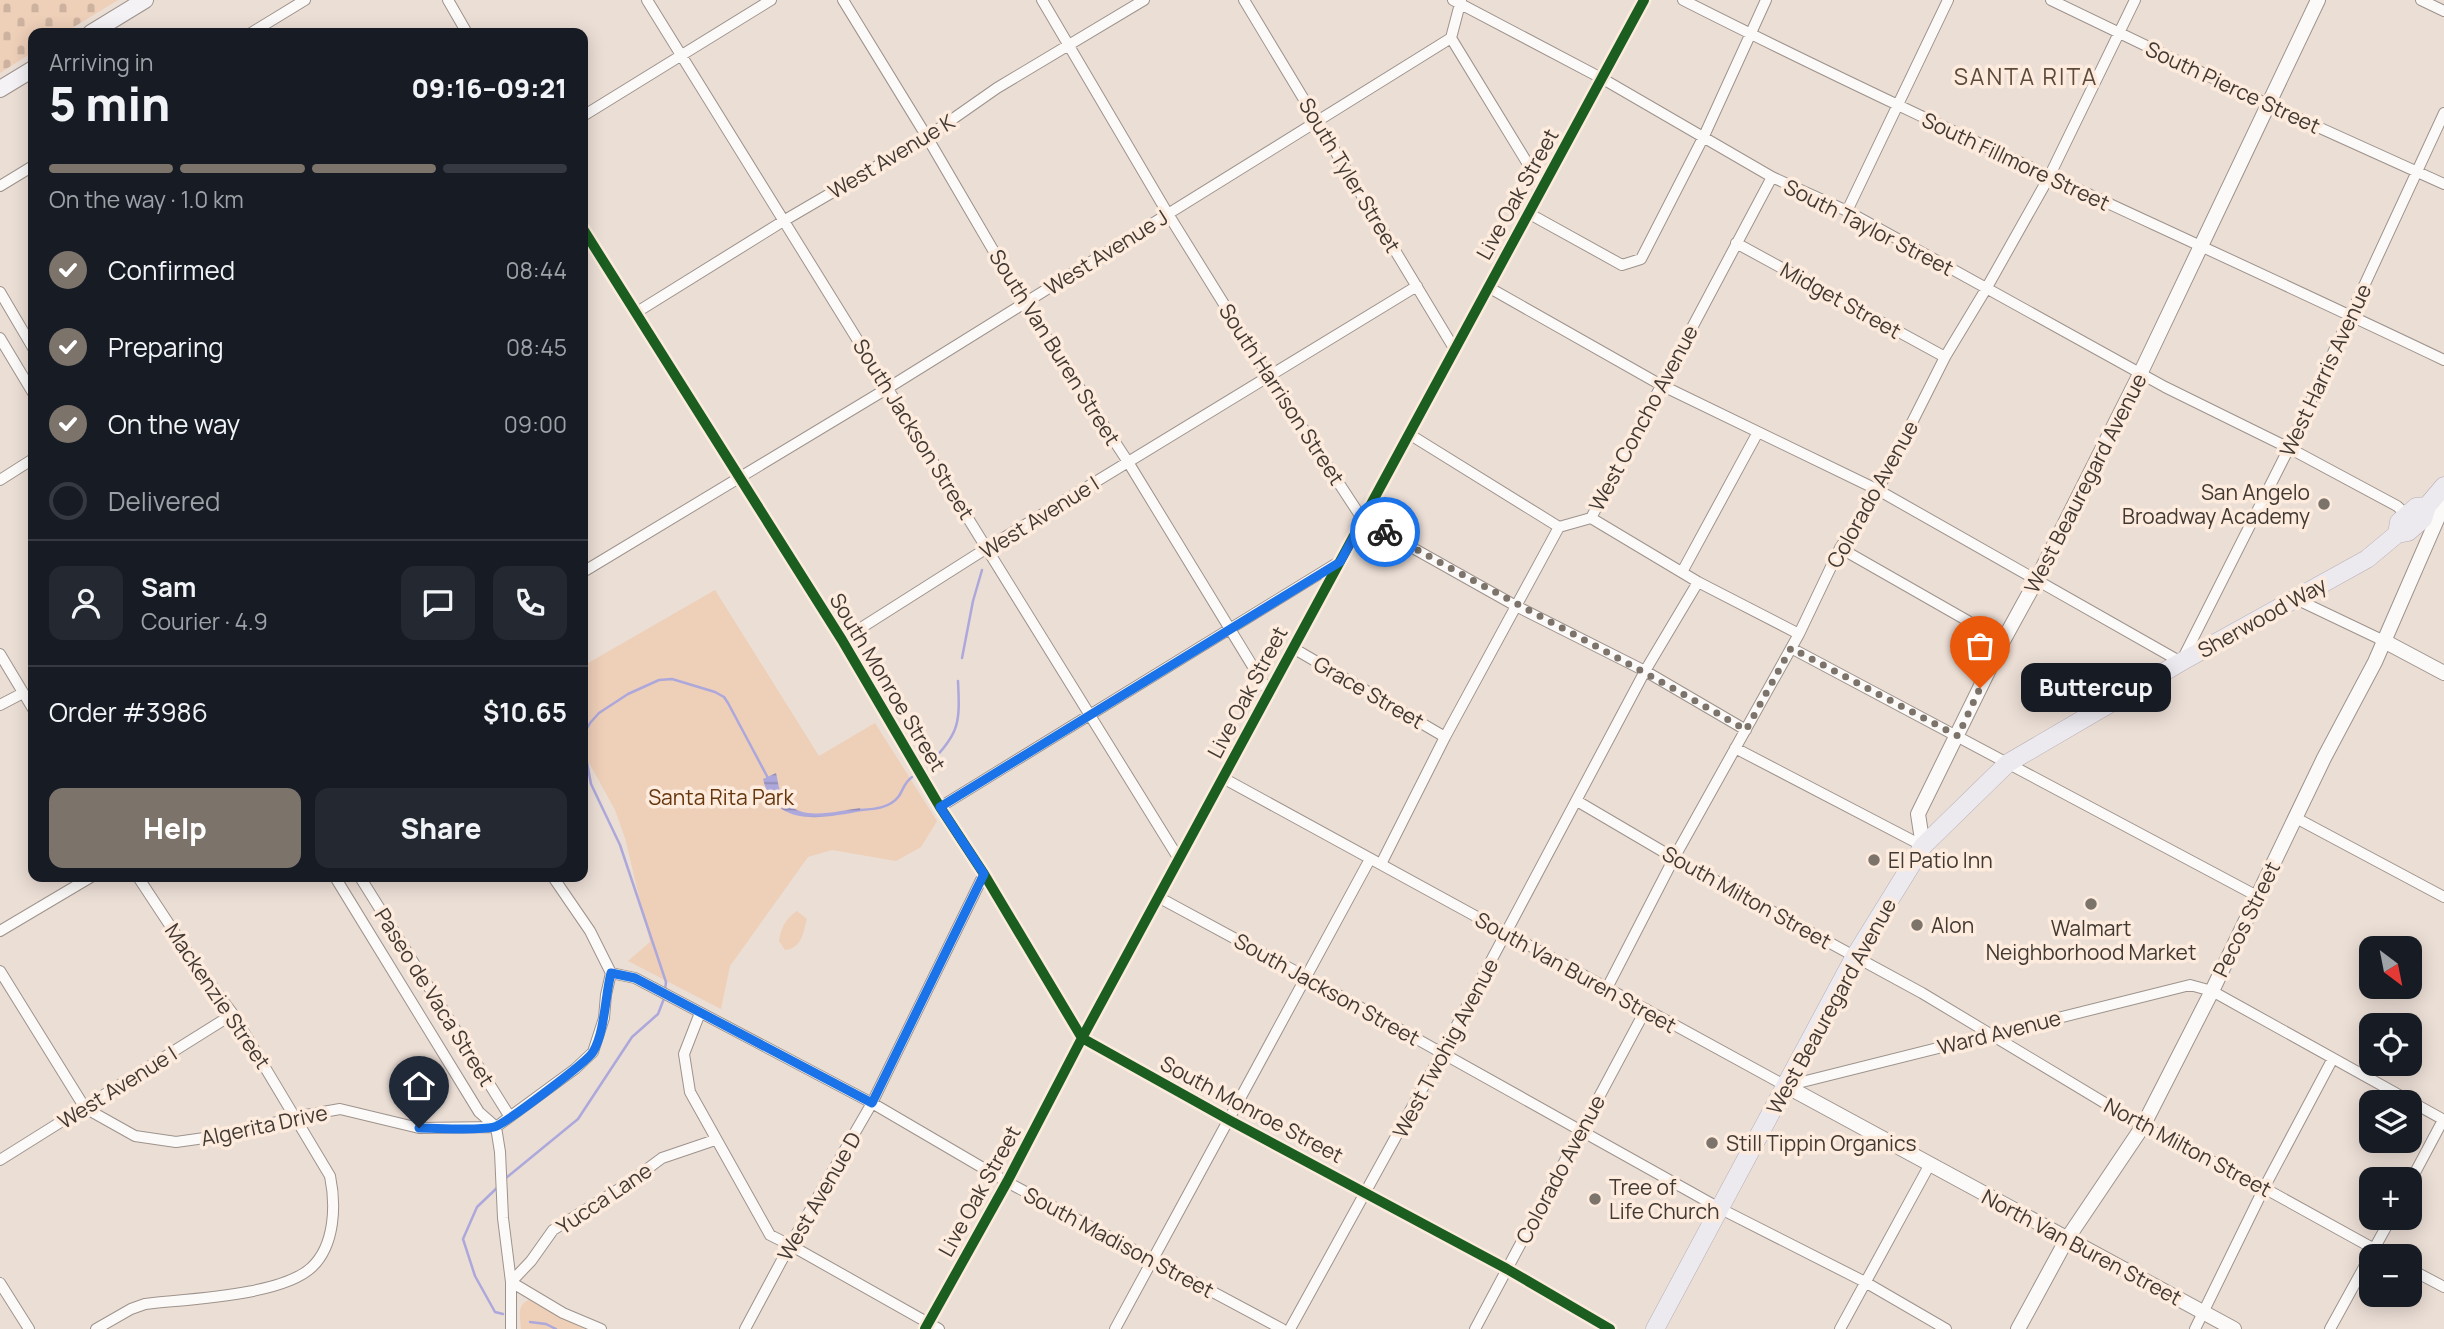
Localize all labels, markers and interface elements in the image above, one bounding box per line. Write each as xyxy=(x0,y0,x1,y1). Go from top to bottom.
street label: South Pierce Street xyxy=(2141,34,2325,140)
text: Arriving in xyxy=(49,46,154,78)
district label: SANTA RITA xyxy=(1954,60,2098,92)
text: 09:16–09:21 xyxy=(412,70,567,106)
text: 5 min xyxy=(49,72,170,135)
street label: South Tyler Street xyxy=(1293,92,1407,258)
street label: South Fillmore Street xyxy=(1918,105,2114,217)
street label: West Avenue K xyxy=(823,107,960,205)
street label: Live Oak Street xyxy=(1469,124,1565,264)
street label: South Taylor Street xyxy=(1779,172,1959,282)
text: On the way · 1.0 km xyxy=(49,183,244,215)
street label: West Avenue J xyxy=(1039,203,1173,301)
street label: South Van Buren Street xyxy=(983,244,1127,450)
icon: check xyxy=(49,251,87,289)
text: Confirmed xyxy=(108,252,235,288)
text: 08:44 xyxy=(505,254,567,286)
street label: Midget Street xyxy=(1776,255,1906,345)
street label: West Harris Avenue xyxy=(2273,279,2377,461)
street label: South Harrison Street xyxy=(1213,298,1351,490)
street label: West Concho Avenue xyxy=(1582,320,1704,516)
icon: check xyxy=(49,328,87,366)
text: Preparing xyxy=(108,329,224,365)
text: 08:45 xyxy=(506,331,567,363)
street label: South Jackson Street xyxy=(847,333,981,525)
street label: West Beauregard Avenue xyxy=(2017,368,2153,598)
icon: check xyxy=(49,405,87,443)
text: On the way xyxy=(108,406,240,442)
text: 09:00 xyxy=(504,408,567,440)
street label: Colorado Avenue xyxy=(1820,415,1924,573)
street label: West Avenue I xyxy=(974,469,1104,565)
place label: San Angelo Broadway Academy xyxy=(2122,478,2310,530)
text: Delivered xyxy=(108,483,220,519)
marker: San Angelo Broadway Academy xyxy=(2316,496,2332,512)
courier xyxy=(1350,497,1420,567)
icon: bike xyxy=(1366,513,1404,551)
button: person xyxy=(49,566,123,640)
button: chat xyxy=(401,566,475,640)
button: phone xyxy=(493,566,567,640)
text: Sam xyxy=(141,569,196,605)
street label: Sherwood Way xyxy=(2193,570,2331,664)
street label: South Monroe Street xyxy=(824,588,952,776)
text: Courier · 4.9 xyxy=(141,605,268,637)
pin xyxy=(1950,616,2010,688)
street label: Live Oak Street xyxy=(1200,621,1294,763)
icon: bag xyxy=(1961,627,1999,665)
street label: Grace Street xyxy=(1309,649,1429,735)
callout: Buttercup xyxy=(2022,664,2172,712)
text: Buttercup xyxy=(2039,671,2153,703)
text: Order #3986 xyxy=(49,694,208,730)
text: $10.65 xyxy=(483,694,567,730)
park label: Santa Rita Park xyxy=(648,783,794,811)
button: Help xyxy=(49,788,301,868)
button: Share xyxy=(315,788,567,868)
street label: South Milton Street xyxy=(1657,839,1837,955)
place label: El Patio Inn xyxy=(1888,846,1993,874)
marker: El Patio Inn xyxy=(1866,852,1882,868)
street label: Pecos Street xyxy=(2206,856,2286,982)
street label: West Beauregard Avenue xyxy=(1760,893,1902,1119)
marker: Walmart Neighborhood Market xyxy=(2083,896,2099,912)
street label: Paseo de Vaca Street xyxy=(369,903,501,1091)
street label: South Van Buren Street xyxy=(1470,905,1682,1039)
place label: Alon xyxy=(1931,911,1974,939)
place label: Walmart Neighborhood Market xyxy=(1986,914,2196,966)
marker: Alon xyxy=(1909,917,1925,933)
street label: Mackenzie Street xyxy=(159,918,277,1074)
street label: South Jackson Street xyxy=(1229,926,1425,1052)
north arrow xyxy=(2359,936,2422,999)
map controls xyxy=(2359,936,2422,1307)
street label: West Twohig Avenue xyxy=(1386,953,1504,1143)
street label: Ward Avenue xyxy=(1934,1003,2064,1061)
button: locate xyxy=(2359,1013,2422,1076)
street label: West Avenue I xyxy=(52,1039,182,1135)
street label: South Monroe Street xyxy=(1156,1049,1348,1169)
pin xyxy=(389,1056,449,1128)
icon: home xyxy=(400,1067,438,1105)
street label: Colorado Avenue xyxy=(1509,1090,1611,1248)
button: layers xyxy=(2359,1090,2422,1153)
street label: North Milton Street xyxy=(2099,1091,2277,1203)
street label: Algerita Drive xyxy=(198,1098,330,1152)
street label: Live Oak Street xyxy=(931,1121,1027,1261)
street label: West Avenue D xyxy=(771,1126,867,1266)
place label: Still Tippin Organics xyxy=(1726,1129,1917,1157)
marker: Still Tippin Organics xyxy=(1704,1135,1720,1151)
street label: Yucca Lane xyxy=(551,1156,657,1240)
button: + xyxy=(2359,1167,2422,1230)
place label: Tree of Life Church xyxy=(1609,1173,1720,1225)
street label: South Madison Street xyxy=(1019,1180,1219,1304)
street label: North Van Buren Street xyxy=(1977,1182,2187,1312)
marker: Tree of Life Church xyxy=(1587,1191,1603,1207)
button: − xyxy=(2359,1244,2422,1307)

